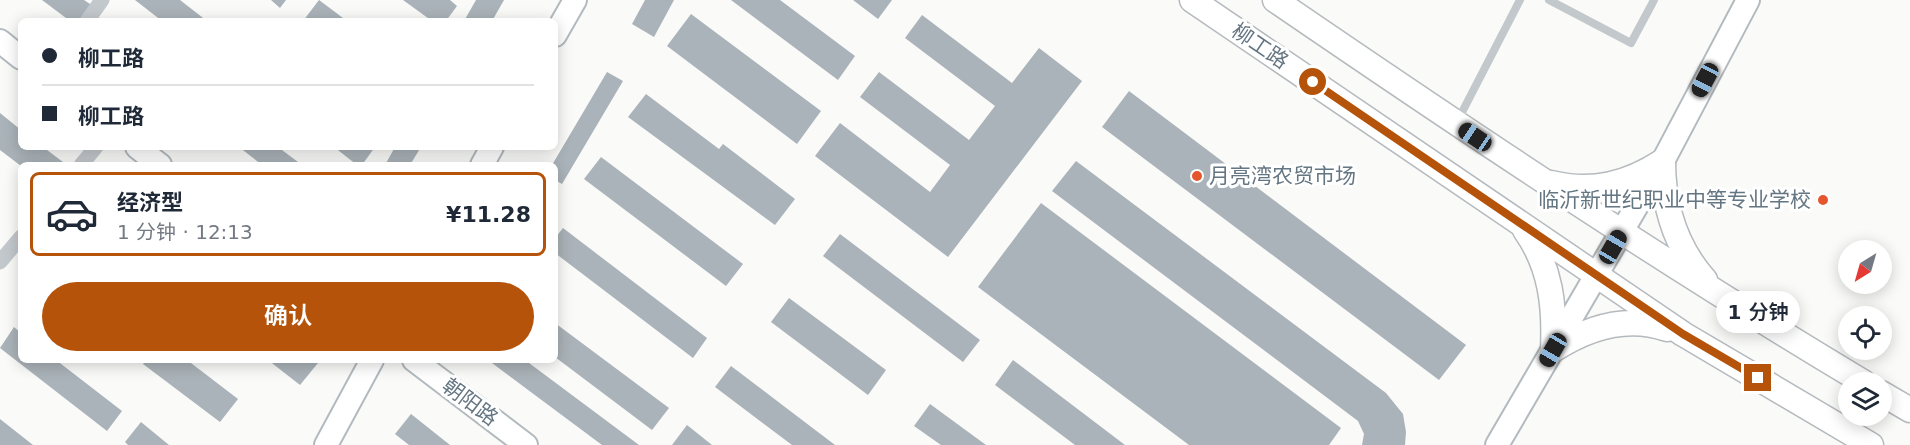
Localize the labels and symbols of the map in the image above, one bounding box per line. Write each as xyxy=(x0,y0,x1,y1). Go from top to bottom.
street label: 柳工路 xyxy=(1227,18,1293,74)
car xyxy=(1689,60,1721,100)
route start xyxy=(1299,68,1326,95)
car xyxy=(1455,119,1495,155)
place label: 月亮湾农贸市场 xyxy=(1209,164,1356,188)
marker: 月亮湾农贸市场 xyxy=(1190,169,1204,183)
place label: 临沂新世纪职业中等专业学校 xyxy=(1538,188,1811,212)
marker: 临沂新世纪职业中等专业学校 xyxy=(1816,193,1830,207)
car xyxy=(1596,227,1630,267)
north arrow xyxy=(1838,240,1892,294)
callout: 1 分钟 xyxy=(1716,291,1800,333)
car xyxy=(1536,330,1570,370)
route end xyxy=(1744,364,1771,391)
street label: 朝阳路 xyxy=(438,373,502,431)

